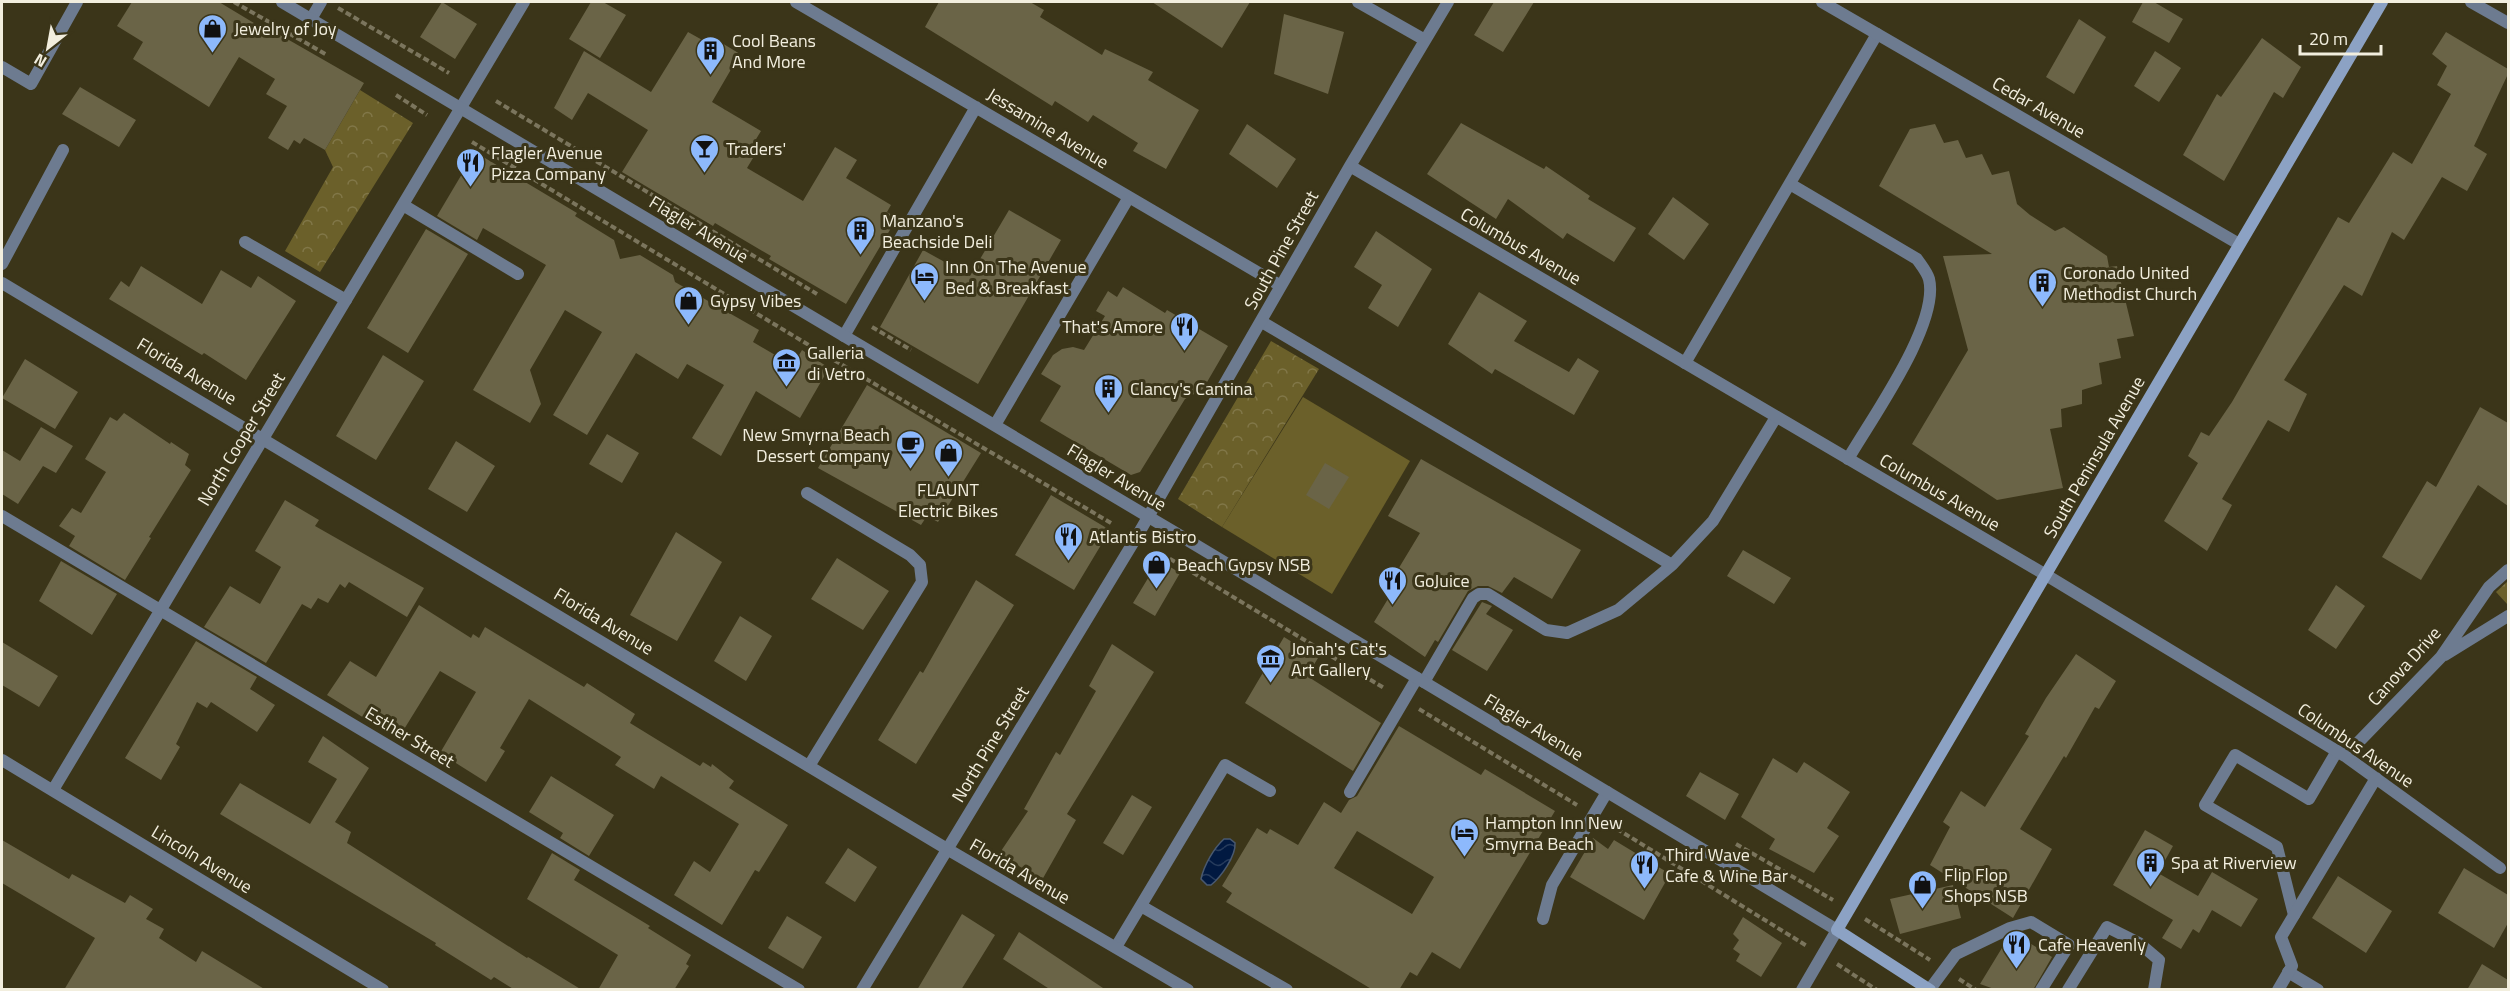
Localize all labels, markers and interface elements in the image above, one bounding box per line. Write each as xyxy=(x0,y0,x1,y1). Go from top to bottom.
shop icon: Jewelry of Joy xyxy=(197,12,229,54)
place label: Jewelry of Joy xyxy=(234,15,337,42)
north arrow xyxy=(18,18,78,78)
scale bar xyxy=(2300,18,2381,56)
text: 20 m xyxy=(2309,25,2348,52)
place label: Cool Beans And More xyxy=(732,27,816,75)
building icon: Cool Beans And More xyxy=(695,34,727,76)
text: N xyxy=(29,48,51,74)
street label: Cedar Avenue xyxy=(1987,69,2091,145)
street label: Jessamine Avenue xyxy=(982,81,1114,175)
bar icon: Traders' xyxy=(689,132,721,174)
place label: Traders' xyxy=(726,135,786,162)
place label: Flagler Avenue Pizza Company xyxy=(491,139,606,187)
restaurant icon: Flagler Avenue Pizza Company xyxy=(454,146,486,188)
street label: South Pine Street xyxy=(1237,185,1325,314)
street label: Flagler Avenue xyxy=(644,189,754,269)
street label: Columbus Avenue xyxy=(1456,200,1586,292)
place label: Manzano's Beachside Deli xyxy=(882,207,992,255)
building icon: Manzano's Beachside Deli xyxy=(845,214,877,256)
place label: Inn On The Avenue Bed & Breakfast xyxy=(945,253,1087,301)
place label: Coronado United Methodist Church xyxy=(2063,259,2197,307)
hotel icon: Inn On The Avenue Bed & Breakfast xyxy=(908,260,940,302)
building icon: Coronado United Methodist Church xyxy=(2026,266,2058,308)
shop icon: Gypsy Vibes xyxy=(673,284,705,326)
place label: Gypsy Vibes xyxy=(710,287,801,314)
restaurant icon: That's Amore xyxy=(1168,310,1200,352)
place label: That's Amore xyxy=(1062,313,1163,340)
street label: Florida Avenue xyxy=(132,331,242,411)
place label: Galleria di Vetro xyxy=(807,339,865,387)
museum icon: Galleria di Vetro xyxy=(770,346,802,388)
street label: North Cooper Street xyxy=(190,367,292,511)
street label: South Peninsula Avenue xyxy=(2037,371,2151,543)
building icon: Clancy's Cantina xyxy=(1093,372,1125,414)
place label: Clancy's Cantina xyxy=(1130,375,1253,402)
place label: New Smyrna Beach Dessert Company xyxy=(742,421,890,469)
cafe icon: New Smyrna Beach Dessert Company xyxy=(895,428,927,470)
shop icon: FLAUNT Electric Bikes xyxy=(932,436,964,478)
street label: Flagler Avenue xyxy=(1062,437,1172,517)
street label: Columbus Avenue xyxy=(1875,446,2005,538)
place label: FLAUNT Electric Bikes xyxy=(898,476,998,524)
restaurant icon: Atlantis Bistro xyxy=(1052,520,1084,562)
place label: Atlantis Bistro xyxy=(1089,523,1196,550)
shop icon: Beach Gypsy NSB xyxy=(1140,548,1172,590)
place label: Beach Gypsy NSB xyxy=(1177,551,1311,578)
restaurant icon: GoJuice xyxy=(1377,564,1409,606)
place label: GoJuice xyxy=(1414,567,1470,594)
street label: Florida Avenue xyxy=(549,581,659,661)
street label: Canova Drive xyxy=(2361,620,2447,712)
place label: Jonah's Cat's Art Gallery xyxy=(1291,635,1387,683)
museum icon: Jonah's Cat's Art Gallery xyxy=(1254,642,1286,684)
street label: North Pine Street xyxy=(945,680,1036,807)
street label: Flagler Avenue xyxy=(1479,687,1589,767)
street label: Columbus Avenue xyxy=(2292,696,2420,794)
street label: Esther Street xyxy=(360,700,460,775)
place label: Hampton Inn New Smyrna Beach xyxy=(1485,809,1623,857)
hotel icon: Hampton Inn New Smyrna Beach xyxy=(1448,816,1480,858)
street label: Lincoln Avenue xyxy=(146,818,258,900)
street label: Florida Avenue xyxy=(965,831,1075,911)
place label: Third Wave Cafe & Wine Bar xyxy=(1665,841,1788,889)
building icon: Spa at Riverview xyxy=(2134,846,2166,888)
restaurant icon: Third Wave Cafe & Wine Bar xyxy=(1628,848,1660,890)
place label: Spa at Riverview xyxy=(2171,849,2297,876)
place label: Flip Flop Shops NSB xyxy=(1944,861,2028,909)
shop icon: Flip Flop Shops NSB xyxy=(1907,868,1939,910)
restaurant icon: Cafe Heavenly xyxy=(2001,928,2033,970)
place label: Cafe Heavenly xyxy=(2038,931,2146,958)

